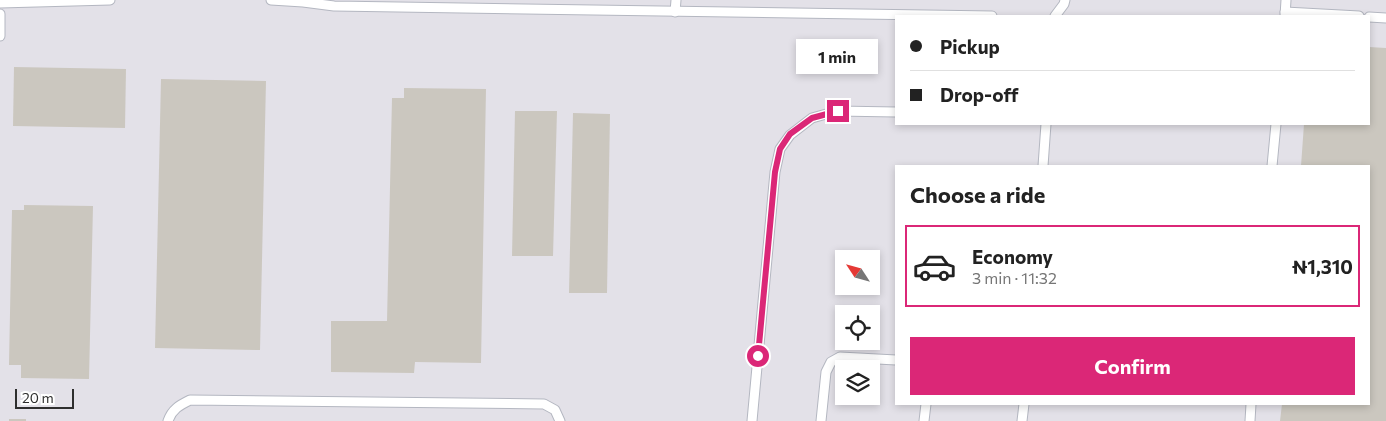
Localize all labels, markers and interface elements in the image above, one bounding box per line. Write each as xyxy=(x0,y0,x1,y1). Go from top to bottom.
text: Pickup xyxy=(940,35,1000,58)
callout: 1 min xyxy=(797,38,879,74)
text: 1 min xyxy=(818,47,856,66)
text: Drop-off xyxy=(940,83,1019,106)
route end xyxy=(827,100,849,122)
text: Choose a ride xyxy=(910,181,1045,208)
icon: car xyxy=(912,244,957,289)
text: Economy xyxy=(972,245,1053,268)
north arrow xyxy=(835,250,880,295)
map controls xyxy=(835,250,880,405)
text: ₦1,310 xyxy=(1292,255,1353,278)
text: 3 min · 11:32 xyxy=(972,268,1057,287)
button: locate xyxy=(835,305,880,350)
button: Confirm xyxy=(910,337,1355,395)
route start xyxy=(747,345,769,367)
button: layers xyxy=(835,360,880,405)
scale bar xyxy=(15,386,74,409)
text: 20 m xyxy=(22,389,54,406)

